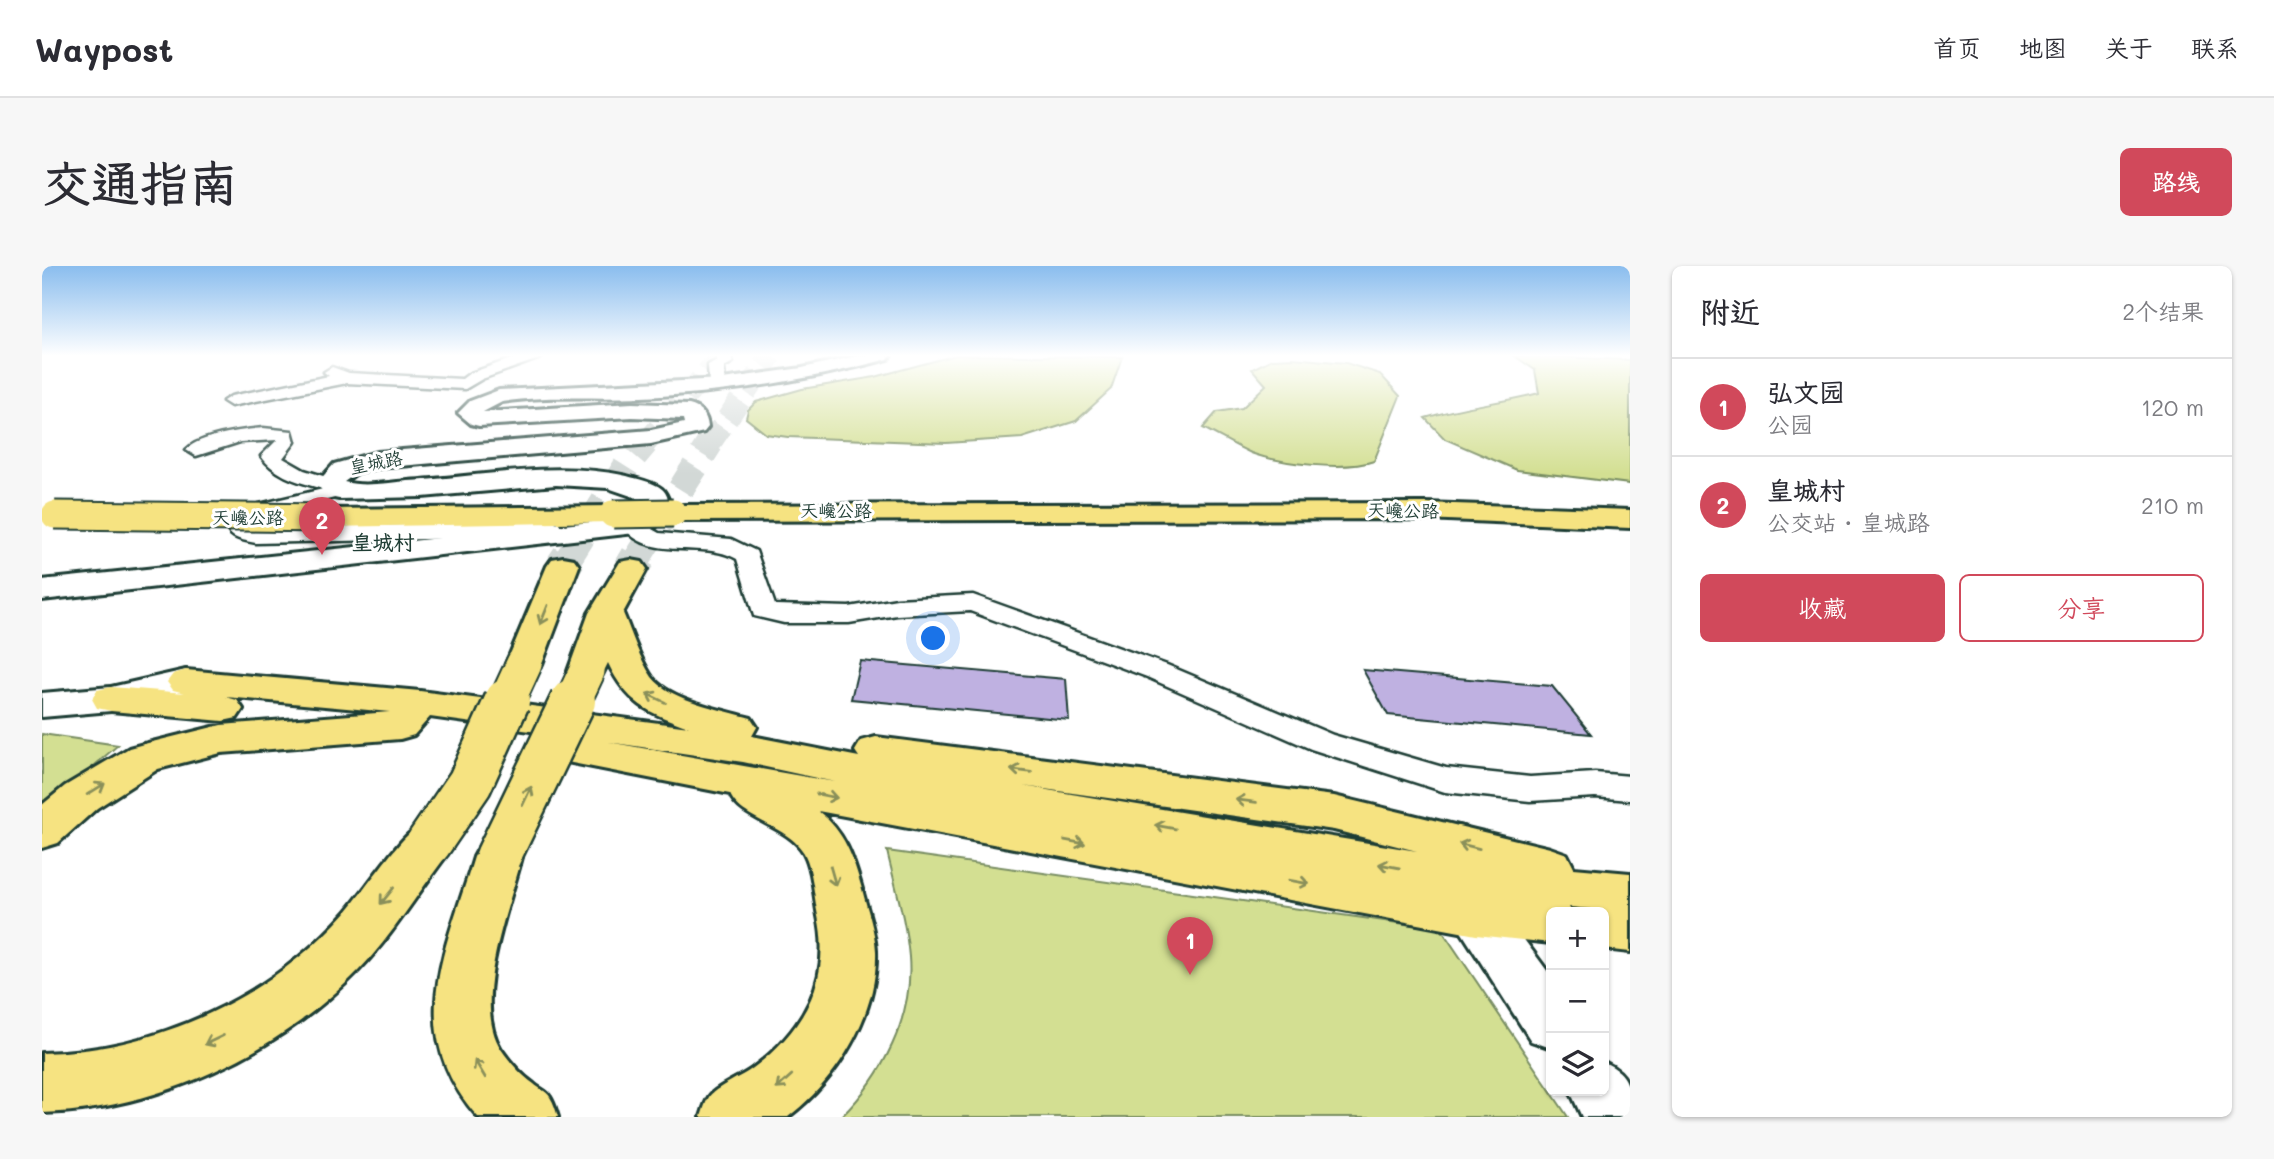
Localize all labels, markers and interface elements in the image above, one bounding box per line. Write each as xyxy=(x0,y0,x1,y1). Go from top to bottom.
text: Waypost xyxy=(35,27,173,70)
text: 首页 xyxy=(1933,32,1981,63)
text: 地图 xyxy=(2019,32,2067,63)
text: 关于 xyxy=(2105,32,2153,63)
text: 联系 xyxy=(2191,32,2239,63)
button: 路线 xyxy=(2120,148,2232,216)
text: 交通指南 xyxy=(42,150,238,213)
text: 附近 xyxy=(1700,291,1760,331)
text: 2个结果 xyxy=(2122,296,2204,326)
text: 弘文园 xyxy=(1767,375,1845,409)
text: 1 xyxy=(1718,392,1728,422)
text: 120 m xyxy=(2141,392,2204,422)
text: 公园 xyxy=(1767,409,1813,439)
street label: 皇城路 xyxy=(347,445,405,479)
text: 皇城村 xyxy=(1767,473,1845,507)
text: 2 xyxy=(1717,490,1729,520)
text: 210 m xyxy=(2141,490,2204,520)
pin: 2 xyxy=(299,497,345,555)
street label: 天巉公路 xyxy=(1367,497,1439,523)
street label: 天巉公路 xyxy=(800,498,872,522)
street label: 天巉公路 xyxy=(212,505,284,529)
text: 公交站 · 皇城路 xyxy=(1767,507,1930,537)
district label: 皇城村 xyxy=(352,528,415,555)
button: 收藏 xyxy=(1700,574,1945,642)
button: 分享 xyxy=(1959,574,2204,642)
one-way arrow xyxy=(536,603,549,625)
your location xyxy=(916,621,950,655)
one-way arrow xyxy=(646,690,667,704)
one-way arrow xyxy=(1010,764,1033,777)
one-way arrow xyxy=(85,781,105,795)
one-way arrow xyxy=(521,786,535,807)
one-way arrow xyxy=(815,790,838,804)
one-way arrow xyxy=(1236,795,1258,808)
one-way arrow xyxy=(1154,820,1177,833)
one-way arrow xyxy=(1063,836,1086,849)
one-way arrow xyxy=(1458,839,1481,852)
one-way arrow xyxy=(1378,859,1401,872)
one-way arrow xyxy=(828,865,841,887)
one-way arrow xyxy=(1287,876,1310,889)
one-way arrow xyxy=(379,887,394,905)
map controls xyxy=(1546,907,1609,1096)
button: + xyxy=(1546,907,1609,970)
pin: 1 xyxy=(1167,917,1213,975)
button: − xyxy=(1546,970,1609,1033)
button: layers xyxy=(1546,1033,1609,1096)
one-way arrow xyxy=(204,1034,225,1048)
one-way arrow xyxy=(473,1059,487,1079)
one-way arrow xyxy=(775,1074,793,1090)

